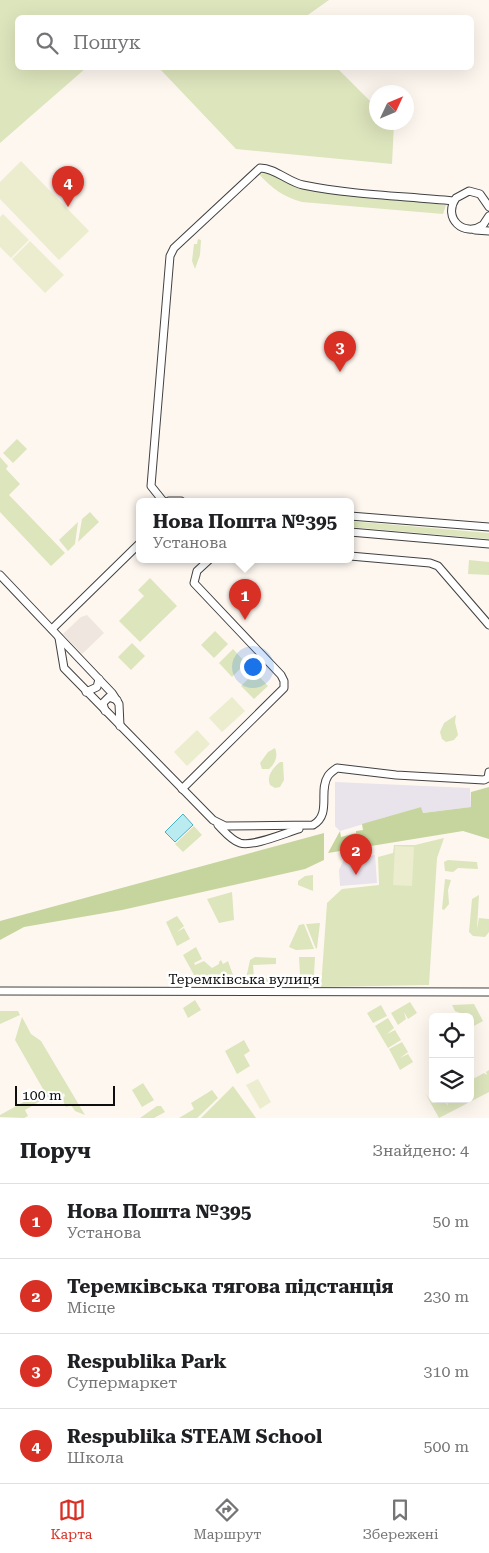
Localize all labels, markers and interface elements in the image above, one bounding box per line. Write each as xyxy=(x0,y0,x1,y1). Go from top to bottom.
search box xyxy=(15,15,474,70)
icon: search xyxy=(33,29,61,57)
text: Пошук xyxy=(73,31,141,54)
north arrow xyxy=(369,85,414,130)
pin: 4 xyxy=(52,166,84,207)
pin: 3 xyxy=(324,331,356,372)
popup xyxy=(136,498,354,563)
text: Нова Пошта №395 xyxy=(153,510,337,533)
text: Установа xyxy=(153,533,227,552)
pin: 1 xyxy=(229,579,261,620)
your location xyxy=(240,654,266,680)
pin: 2 xyxy=(340,834,372,875)
street label: Теремківська вулиця xyxy=(168,971,320,987)
map controls xyxy=(429,1013,474,1103)
button: locate xyxy=(429,1013,474,1058)
button: layers xyxy=(429,1058,474,1103)
scale bar xyxy=(15,1083,115,1106)
text: 100 m xyxy=(22,1087,62,1103)
text: Поруч xyxy=(20,1139,91,1163)
text: Знайдено: 4 xyxy=(372,1141,469,1160)
text: Нова Пошта №395 xyxy=(67,1200,251,1223)
text: 1 xyxy=(32,1212,40,1231)
text: 50 m xyxy=(432,1212,469,1231)
text: Установа xyxy=(67,1223,141,1242)
text: Теремківська тягова підстанція xyxy=(67,1275,393,1298)
text: 2 xyxy=(32,1287,40,1306)
text: 230 m xyxy=(423,1287,469,1306)
text: Місце xyxy=(67,1298,115,1317)
text: Respublika Park xyxy=(67,1350,227,1373)
text: 3 xyxy=(32,1362,40,1381)
text: 310 m xyxy=(423,1362,469,1381)
text: Супермаркет xyxy=(67,1373,177,1392)
text: Respublika STEAM School xyxy=(67,1425,322,1448)
text: 4 xyxy=(32,1437,40,1456)
text: 500 m xyxy=(423,1437,469,1456)
text: Школа xyxy=(67,1448,124,1467)
tab: Карта xyxy=(51,1496,92,1542)
tab: Маршрут xyxy=(194,1496,261,1542)
tab: Збережені xyxy=(362,1496,438,1542)

